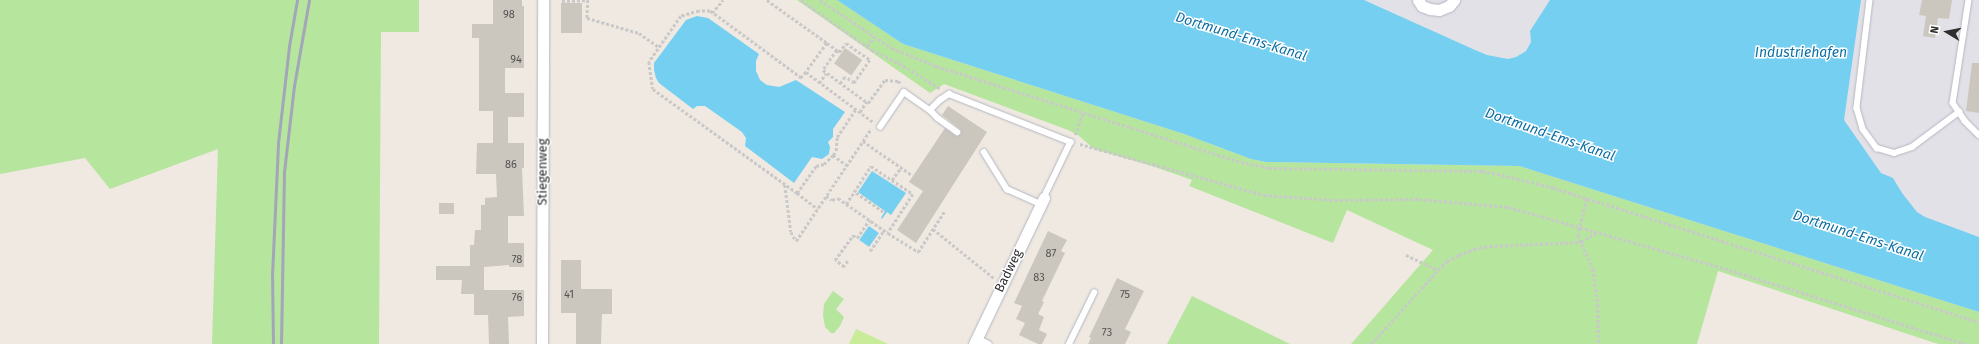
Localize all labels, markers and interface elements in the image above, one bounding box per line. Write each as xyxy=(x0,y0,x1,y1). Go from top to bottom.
house number: 98 xyxy=(503,8,515,22)
water label: Dortmund-Ems-Kanal xyxy=(1173,9,1309,65)
north arrow xyxy=(1927,12,1967,52)
text: N xyxy=(1928,25,1942,35)
water label: Industriehafen xyxy=(1755,45,1847,61)
house number: 94 xyxy=(510,53,522,67)
water label: Dortmund-Ems-Kanal xyxy=(1483,105,1617,165)
street label: Stiegenweg xyxy=(535,139,551,205)
house number: 86 xyxy=(505,158,517,172)
water label: Dortmund-Ems-Kanal xyxy=(1791,207,1925,265)
street label: Badweg xyxy=(992,247,1026,295)
house number: 87 xyxy=(1046,247,1056,261)
house number: 78 xyxy=(512,253,522,267)
house number: 83 xyxy=(1033,271,1045,285)
house number: 41 xyxy=(564,288,574,302)
house number: 75 xyxy=(1120,288,1130,302)
house number: 76 xyxy=(512,291,522,305)
house number: 73 xyxy=(1102,326,1112,340)

